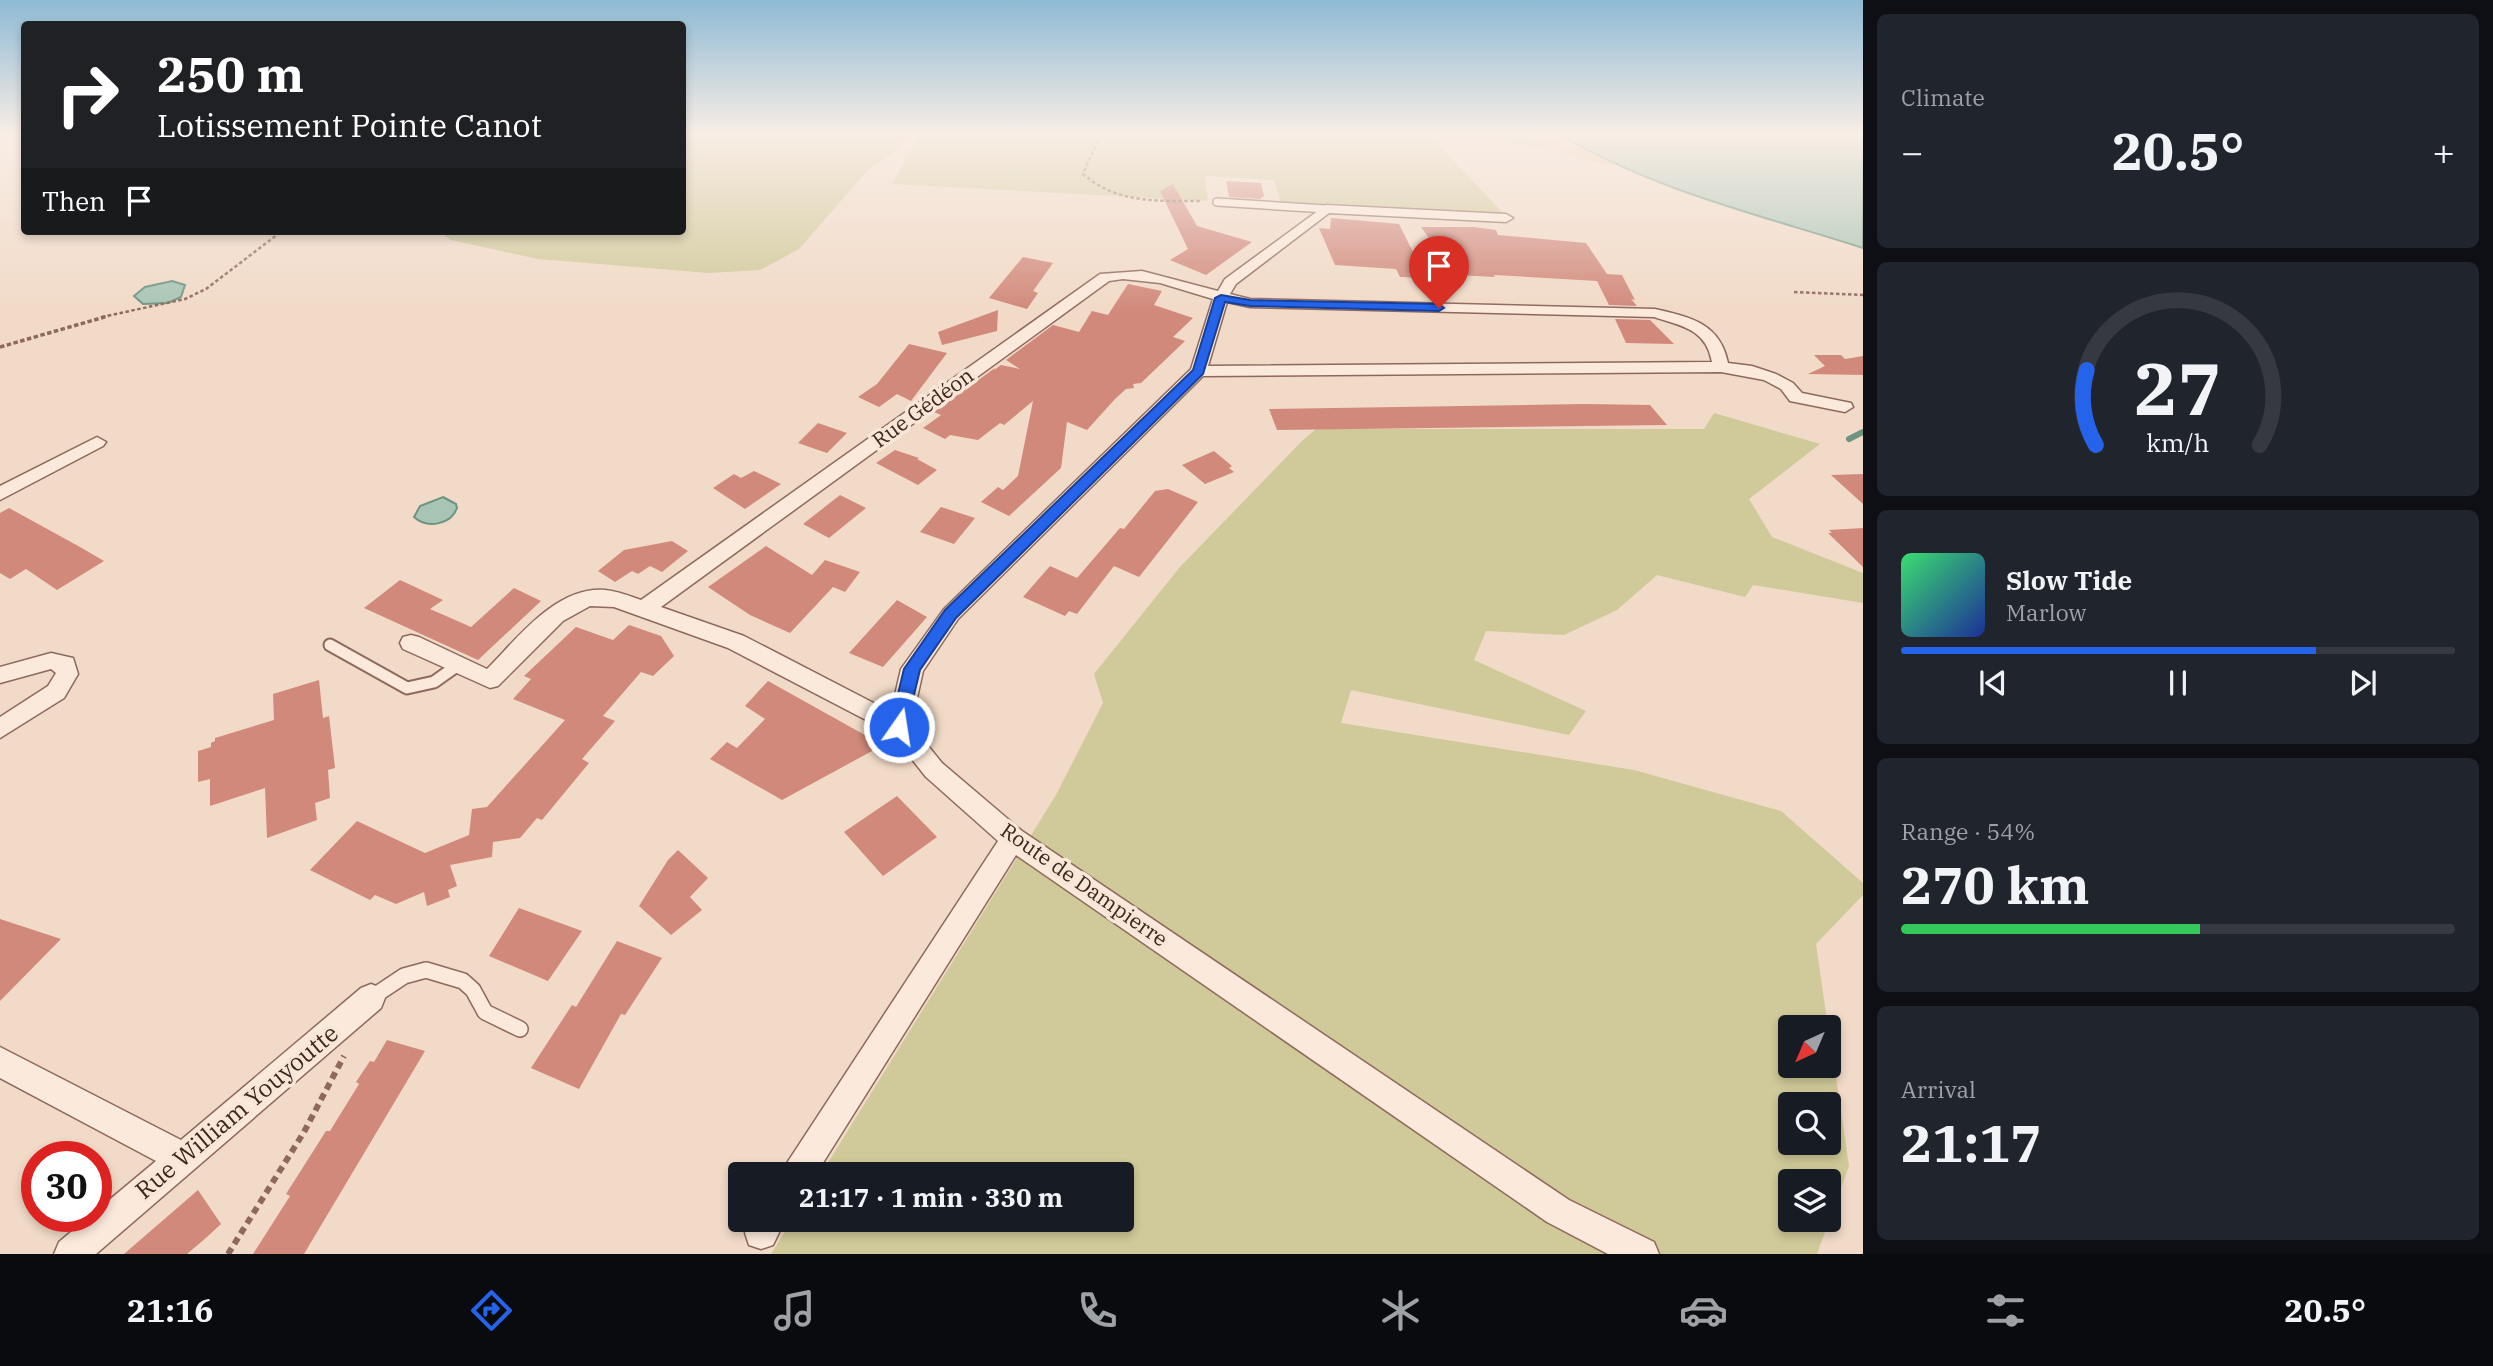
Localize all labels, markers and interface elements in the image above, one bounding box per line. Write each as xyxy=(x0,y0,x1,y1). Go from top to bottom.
text: 250 m xyxy=(157,42,304,105)
icon: right xyxy=(42,49,133,140)
text: Climate xyxy=(1901,82,1985,112)
text: Lotissement Pointe Canot xyxy=(157,104,542,146)
text: 20.5° xyxy=(2112,117,2244,184)
text: − xyxy=(1901,127,1924,176)
text: + xyxy=(2432,127,2455,176)
icon: arrive xyxy=(120,182,158,220)
text: Then xyxy=(42,184,106,218)
pin xyxy=(1409,236,1469,308)
icon: arrive xyxy=(1420,247,1458,285)
text: 27 xyxy=(2134,340,2222,435)
street label: Rue Gédéon xyxy=(866,361,979,453)
text: km/h xyxy=(2146,426,2210,459)
text: Slow Tide xyxy=(2006,563,2132,597)
text: Marlow xyxy=(2006,597,2086,627)
icon: previous xyxy=(1974,664,2012,702)
icon: pause xyxy=(2159,664,2197,702)
icon: next xyxy=(2344,664,2382,702)
position arrow xyxy=(862,690,936,764)
street label: Route de Dampierre xyxy=(995,816,1174,952)
text: Range · 54% xyxy=(1901,816,2035,846)
text: 270 km xyxy=(1901,851,2090,918)
north arrow xyxy=(1778,1015,1841,1078)
map controls xyxy=(1778,1015,1841,1232)
street label: Rue William Youyoutte xyxy=(128,1017,345,1206)
text: Arrival xyxy=(1901,1074,1976,1104)
button: search xyxy=(1778,1092,1841,1155)
text: 21:17 xyxy=(1901,1109,2042,1176)
speed limit sign: 30 xyxy=(21,1141,112,1232)
button: layers xyxy=(1778,1169,1841,1232)
text: 21:17 · 1 min · 330 m xyxy=(799,1180,1063,1214)
icon: directions xyxy=(467,1286,516,1335)
icon: music xyxy=(770,1286,819,1335)
icon: phone xyxy=(1073,1286,1122,1335)
icon: climate xyxy=(1376,1286,1425,1335)
icon: car xyxy=(1679,1286,1728,1335)
icon: filters xyxy=(1981,1286,2030,1335)
text: 21:16 xyxy=(127,1289,213,1331)
text: 20.5° xyxy=(2284,1289,2366,1331)

